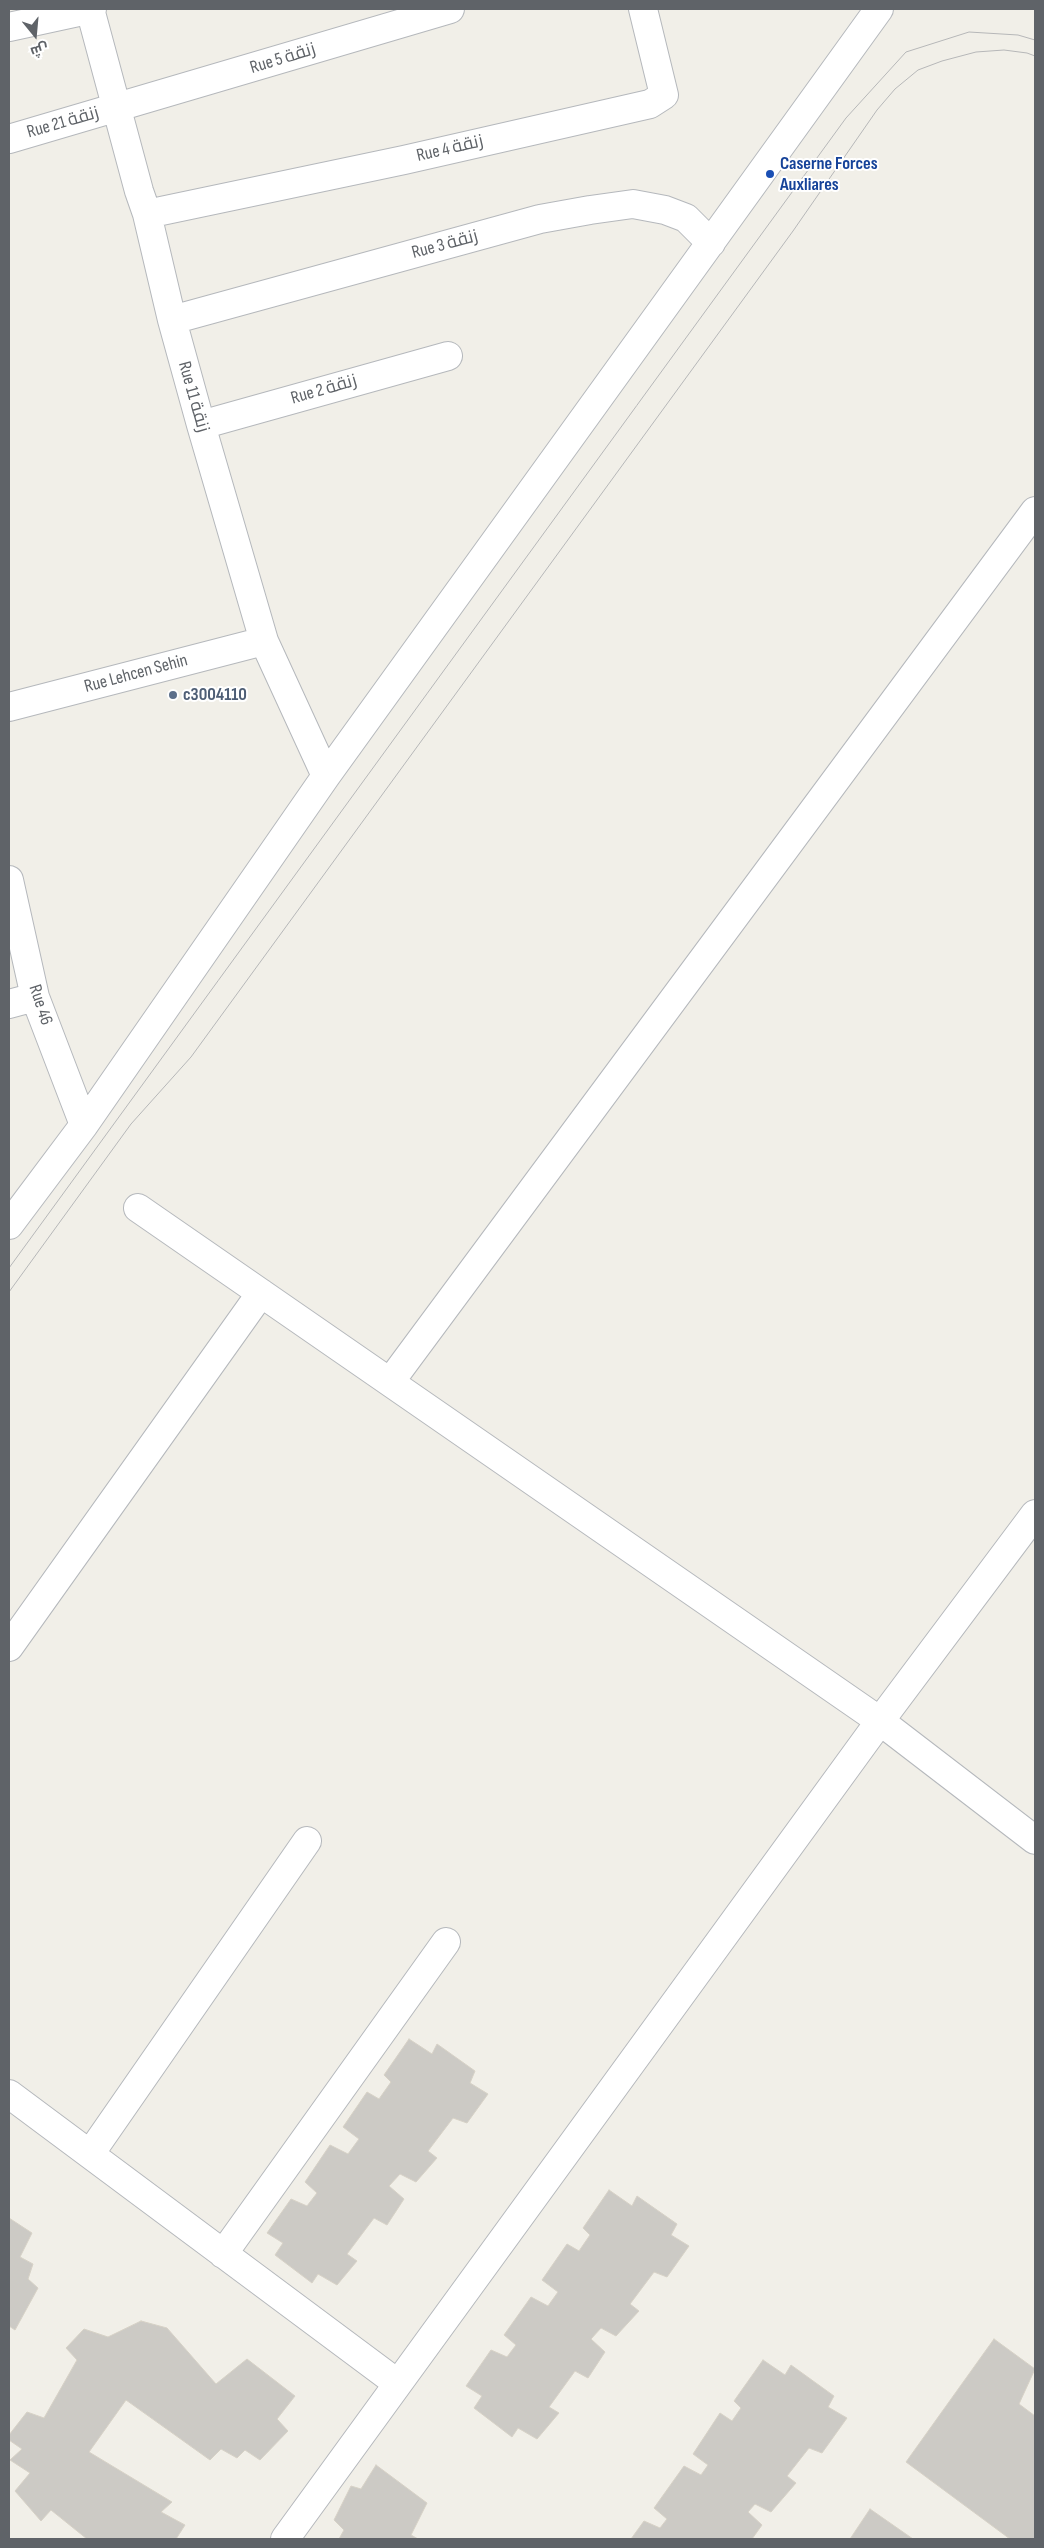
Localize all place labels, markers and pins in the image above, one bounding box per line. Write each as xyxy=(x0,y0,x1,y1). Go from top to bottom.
place label: Caserne Forces Auxliares xyxy=(780,153,878,195)
marker: Caserne Forces Auxliares xyxy=(764,168,776,180)
place label: c3004110 xyxy=(183,684,247,706)
marker: c3004110 xyxy=(167,689,179,701)

